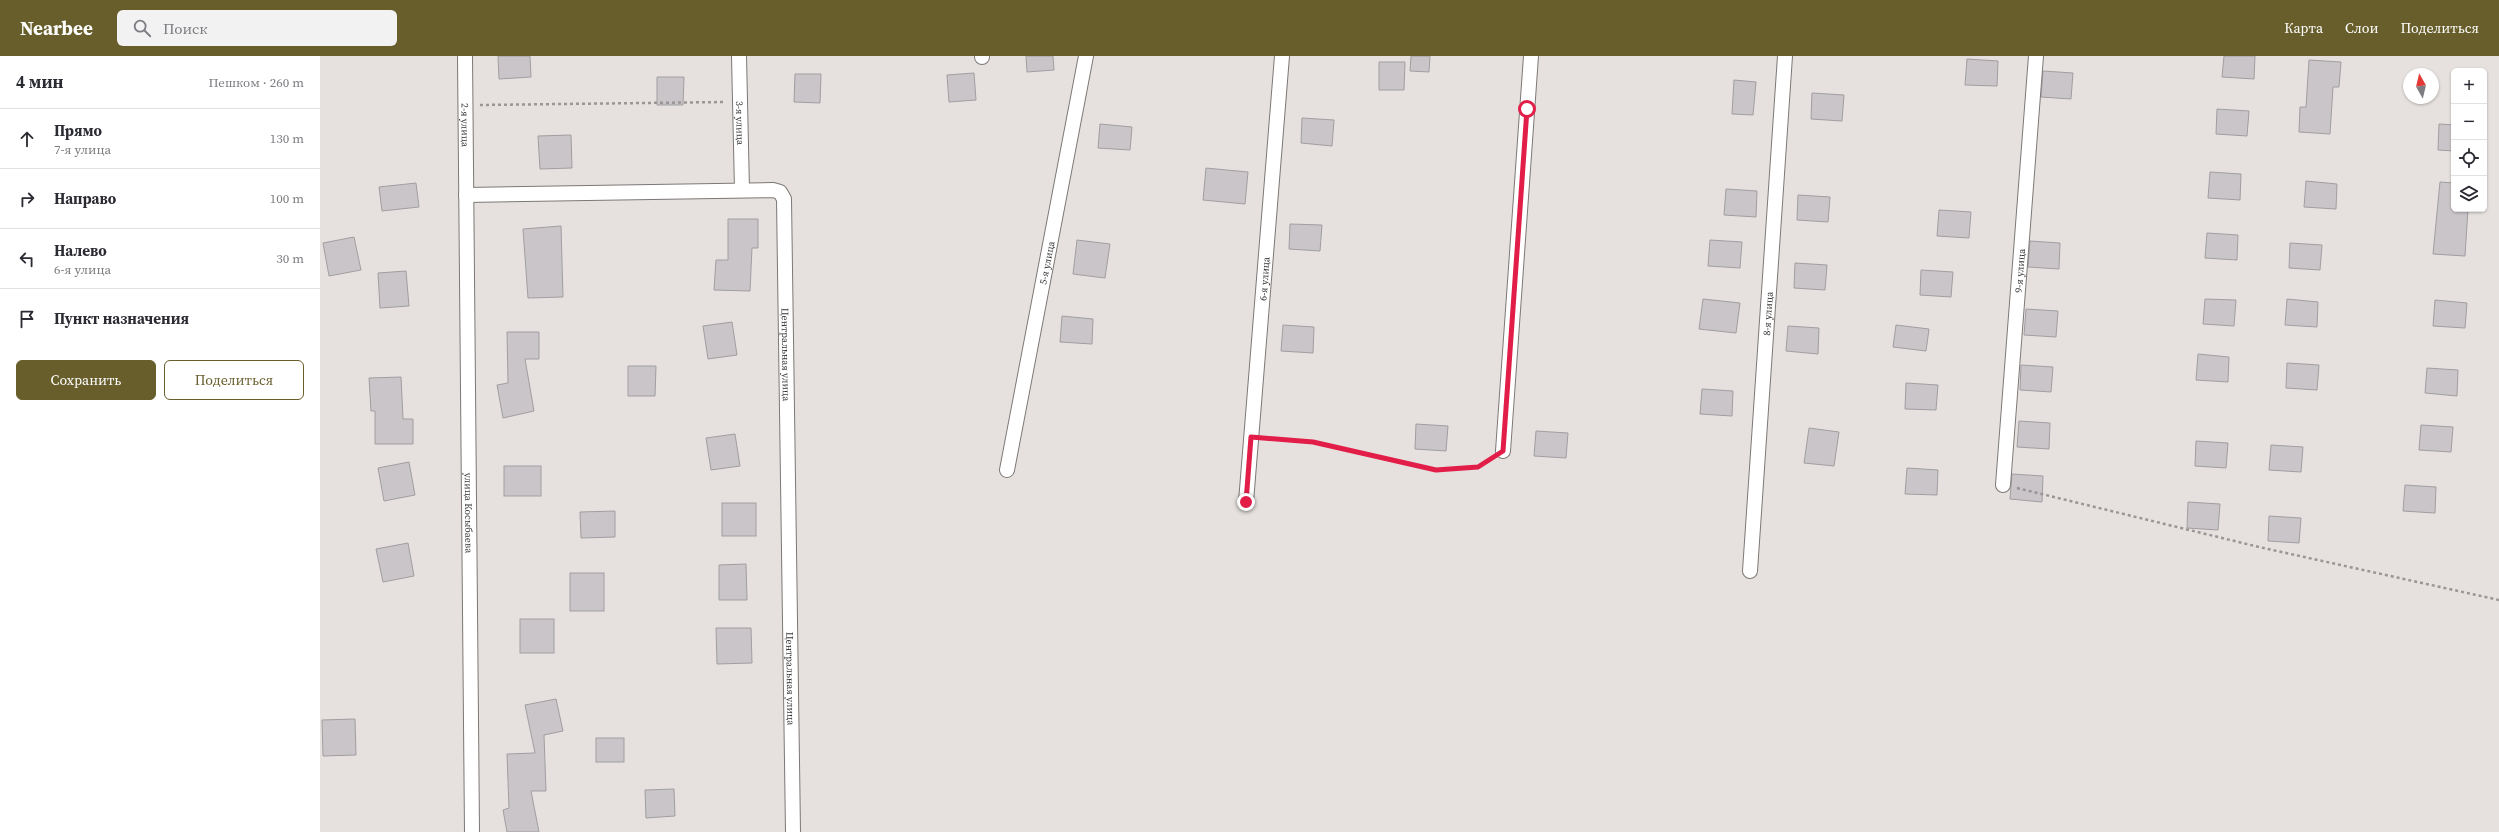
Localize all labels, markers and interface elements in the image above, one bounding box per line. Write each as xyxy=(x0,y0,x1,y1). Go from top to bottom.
search box xyxy=(117,10,397,46)
text: Nearbee xyxy=(20,15,93,41)
icon: search xyxy=(131,17,153,39)
text: Поиск xyxy=(163,18,208,39)
text: Карта xyxy=(2284,18,2323,38)
text: Слои xyxy=(2345,18,2379,38)
text: Поделиться xyxy=(2401,18,2479,38)
north arrow xyxy=(2403,68,2439,104)
map controls xyxy=(2451,68,2487,212)
button: + xyxy=(2451,68,2487,104)
text: 4 мин xyxy=(16,70,64,94)
text: Пешком · 260 m xyxy=(209,74,304,91)
route start xyxy=(1518,100,1536,118)
street label: 3-я улица xyxy=(734,101,748,146)
street label: 2-я улица xyxy=(459,103,472,148)
button: − xyxy=(2451,104,2487,140)
text: Прямо xyxy=(54,120,102,141)
icon: ahead xyxy=(16,128,38,150)
text: 130 m xyxy=(270,130,304,147)
button: locate xyxy=(2451,140,2487,176)
text: 7-я улица xyxy=(54,141,111,158)
button: layers xyxy=(2451,176,2487,212)
icon: right xyxy=(16,188,38,210)
text: Направо xyxy=(54,188,116,209)
text: 100 m xyxy=(270,190,304,207)
street label: 5-я улица xyxy=(1036,239,1057,286)
text: Налево xyxy=(54,240,107,261)
street label: 9-я улица xyxy=(2011,247,2028,293)
icon: left xyxy=(16,248,38,270)
text: 30 m xyxy=(276,250,304,267)
street label: 6-я улица xyxy=(1256,255,1272,301)
text: 6-я улица xyxy=(54,261,111,278)
street label: 8-я улица xyxy=(1760,290,1776,336)
icon: arrive xyxy=(16,308,38,330)
text: Пункт назначения xyxy=(54,308,189,329)
street label: Центральная улица xyxy=(779,308,793,402)
button: Сохранить xyxy=(16,360,156,400)
button: Поделиться xyxy=(164,360,304,400)
street label: улица Косыбаева xyxy=(462,473,476,554)
route end xyxy=(1237,493,1255,511)
street label: Центральная улица xyxy=(784,632,798,726)

